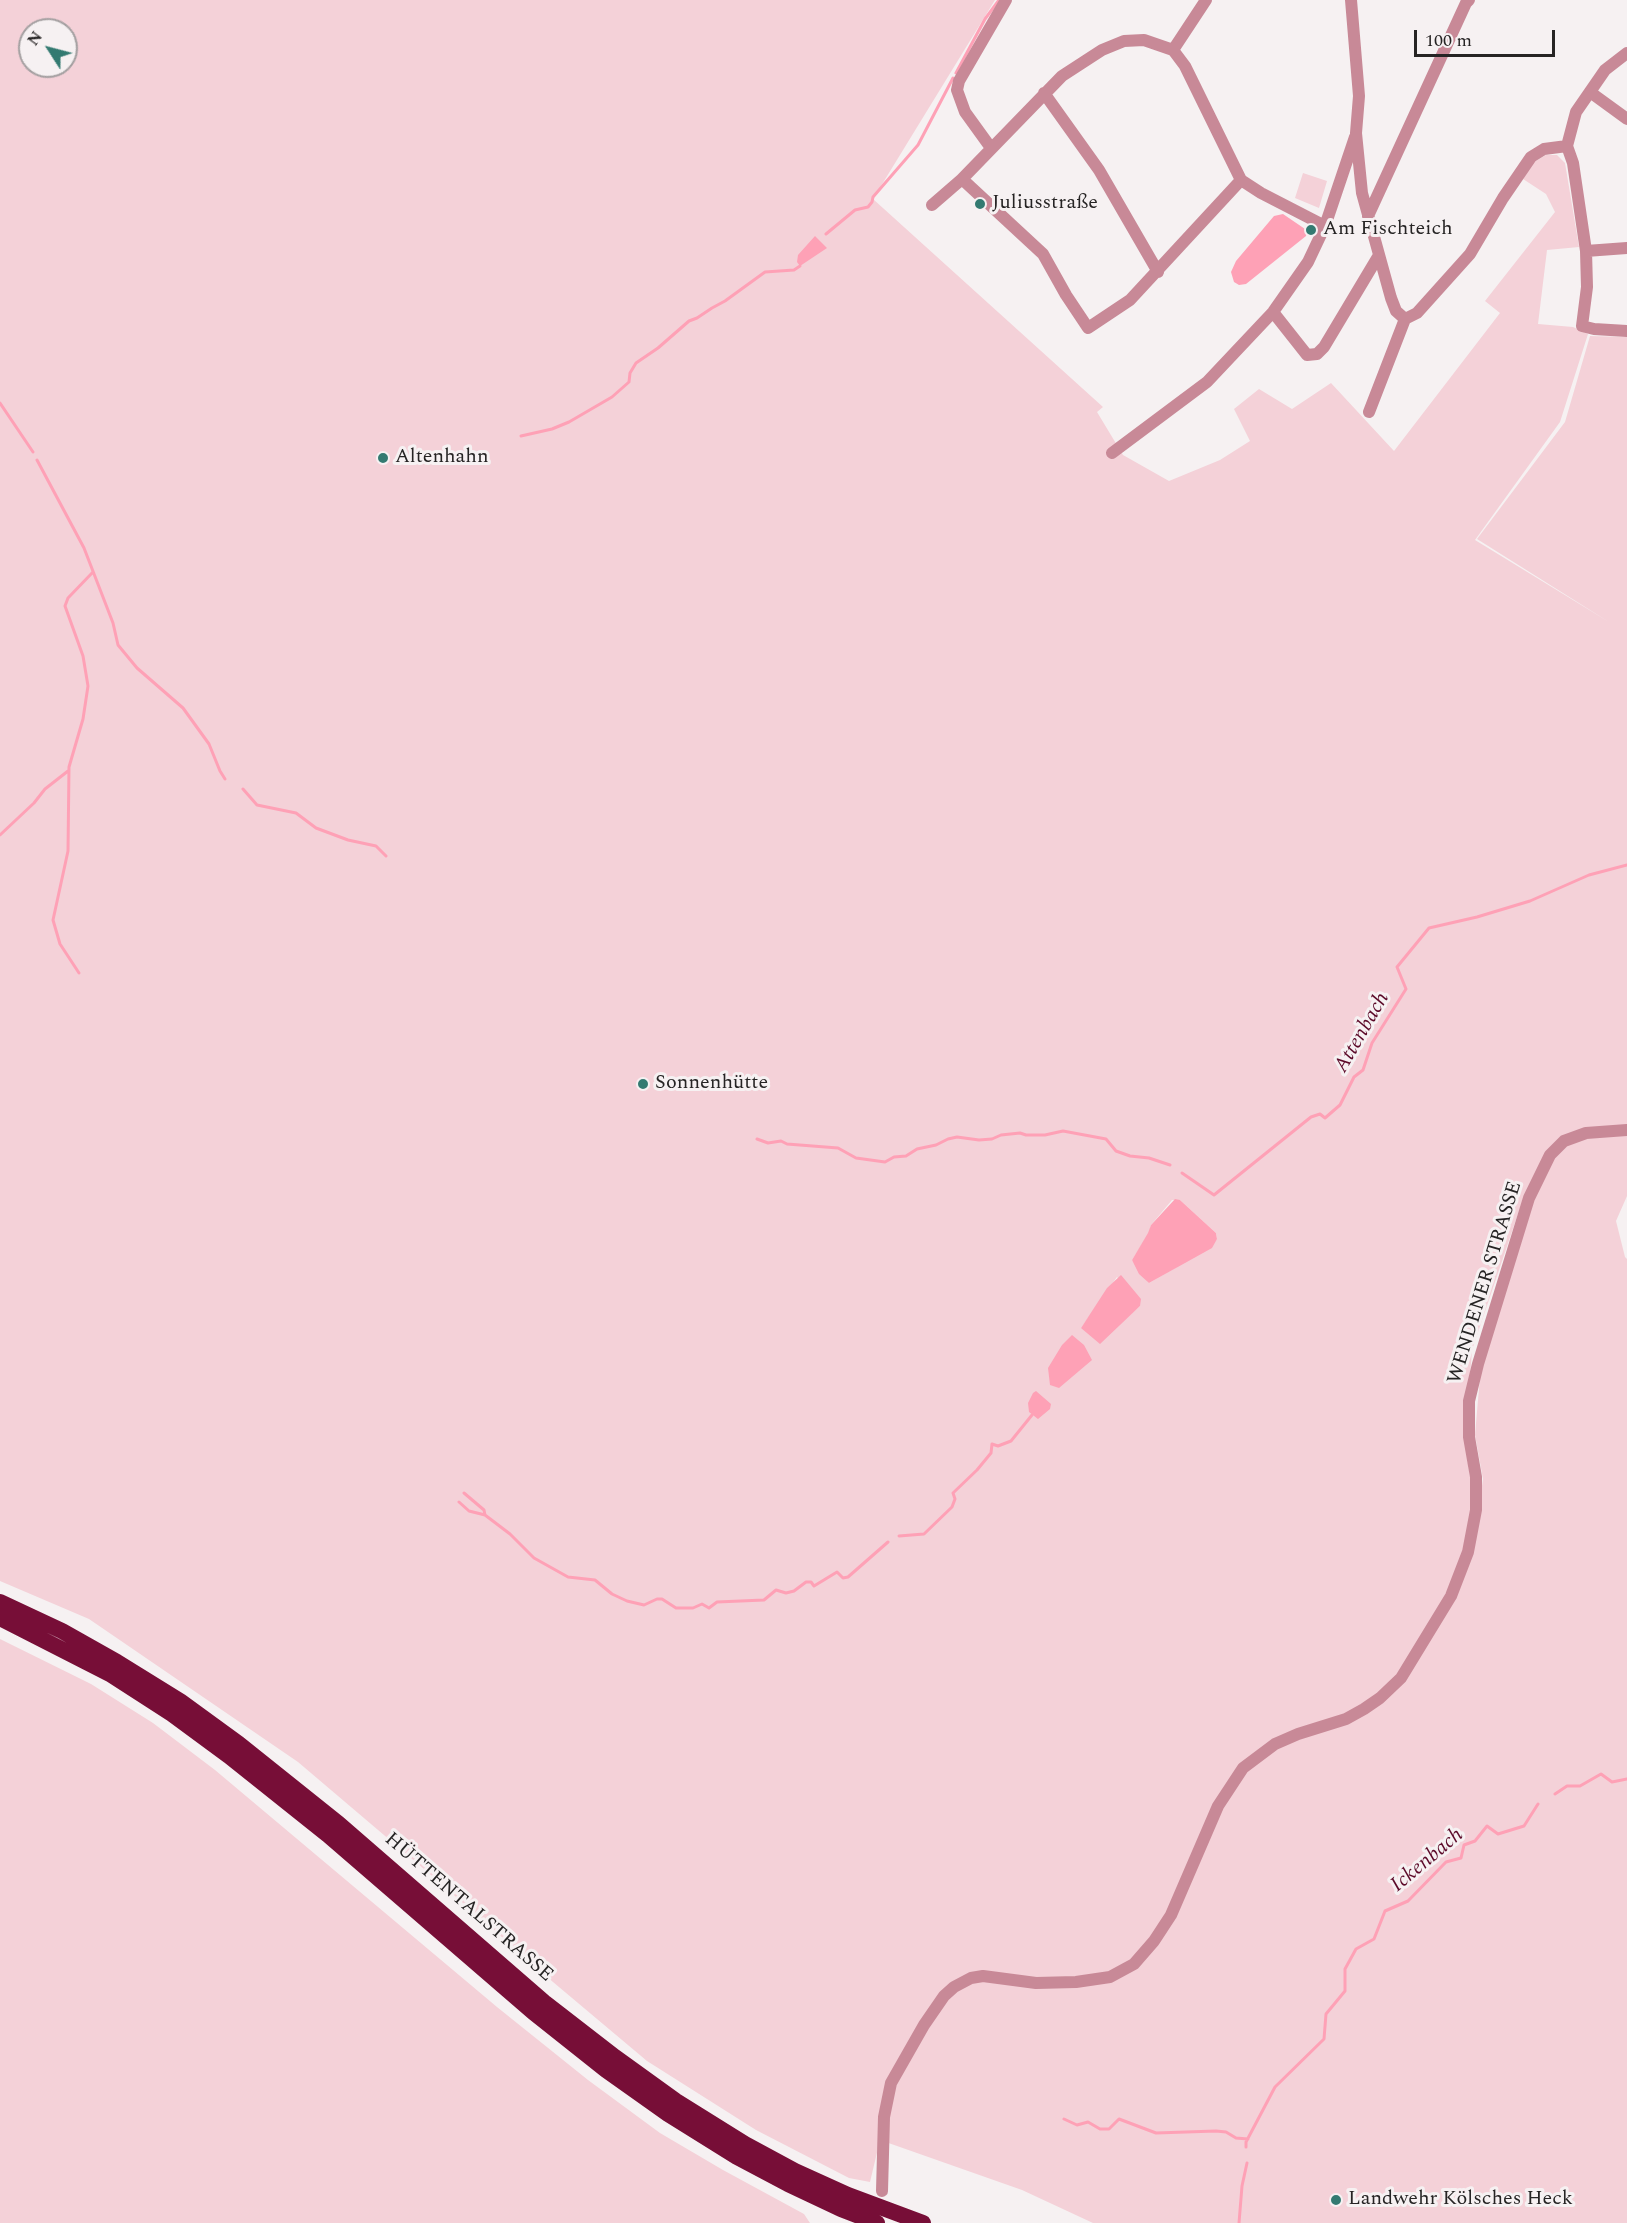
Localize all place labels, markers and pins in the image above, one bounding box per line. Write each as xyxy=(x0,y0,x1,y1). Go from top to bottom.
place label: Juliusstraße xyxy=(992,192,1098,216)
marker: Juliusstraße xyxy=(973,197,987,211)
place label: Am Fischteich xyxy=(1323,218,1453,242)
marker: Am Fischteich xyxy=(1304,223,1318,237)
place label: Altenhahn xyxy=(395,446,489,470)
marker: Altenhahn xyxy=(376,451,390,465)
place label: Sonnenhütte xyxy=(655,1072,768,1096)
marker: Sonnenhütte xyxy=(636,1077,650,1091)
place label: Landwehr Kölsches Heck xyxy=(1348,2188,1573,2212)
marker: Landwehr Kölsches Heck xyxy=(1329,2193,1343,2207)

